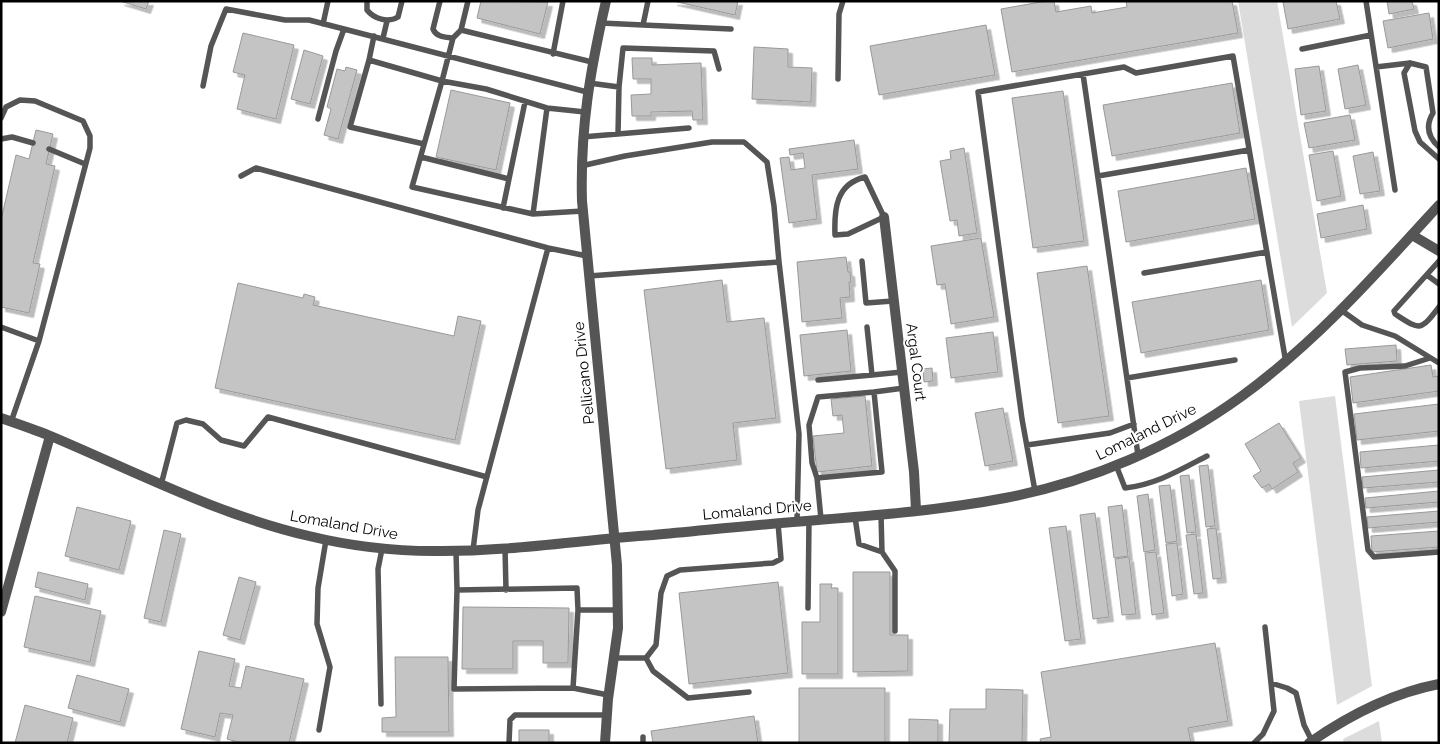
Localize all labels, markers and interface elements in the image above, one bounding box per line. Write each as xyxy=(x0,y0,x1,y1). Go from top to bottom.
street label: Pellicano Drive xyxy=(570,321,598,425)
street label: Argal Court xyxy=(902,322,930,402)
street label: Lomaland Drive xyxy=(1093,400,1199,464)
street label: Lomaland Drive xyxy=(702,496,812,524)
street label: Lomaland Drive xyxy=(289,507,400,543)

